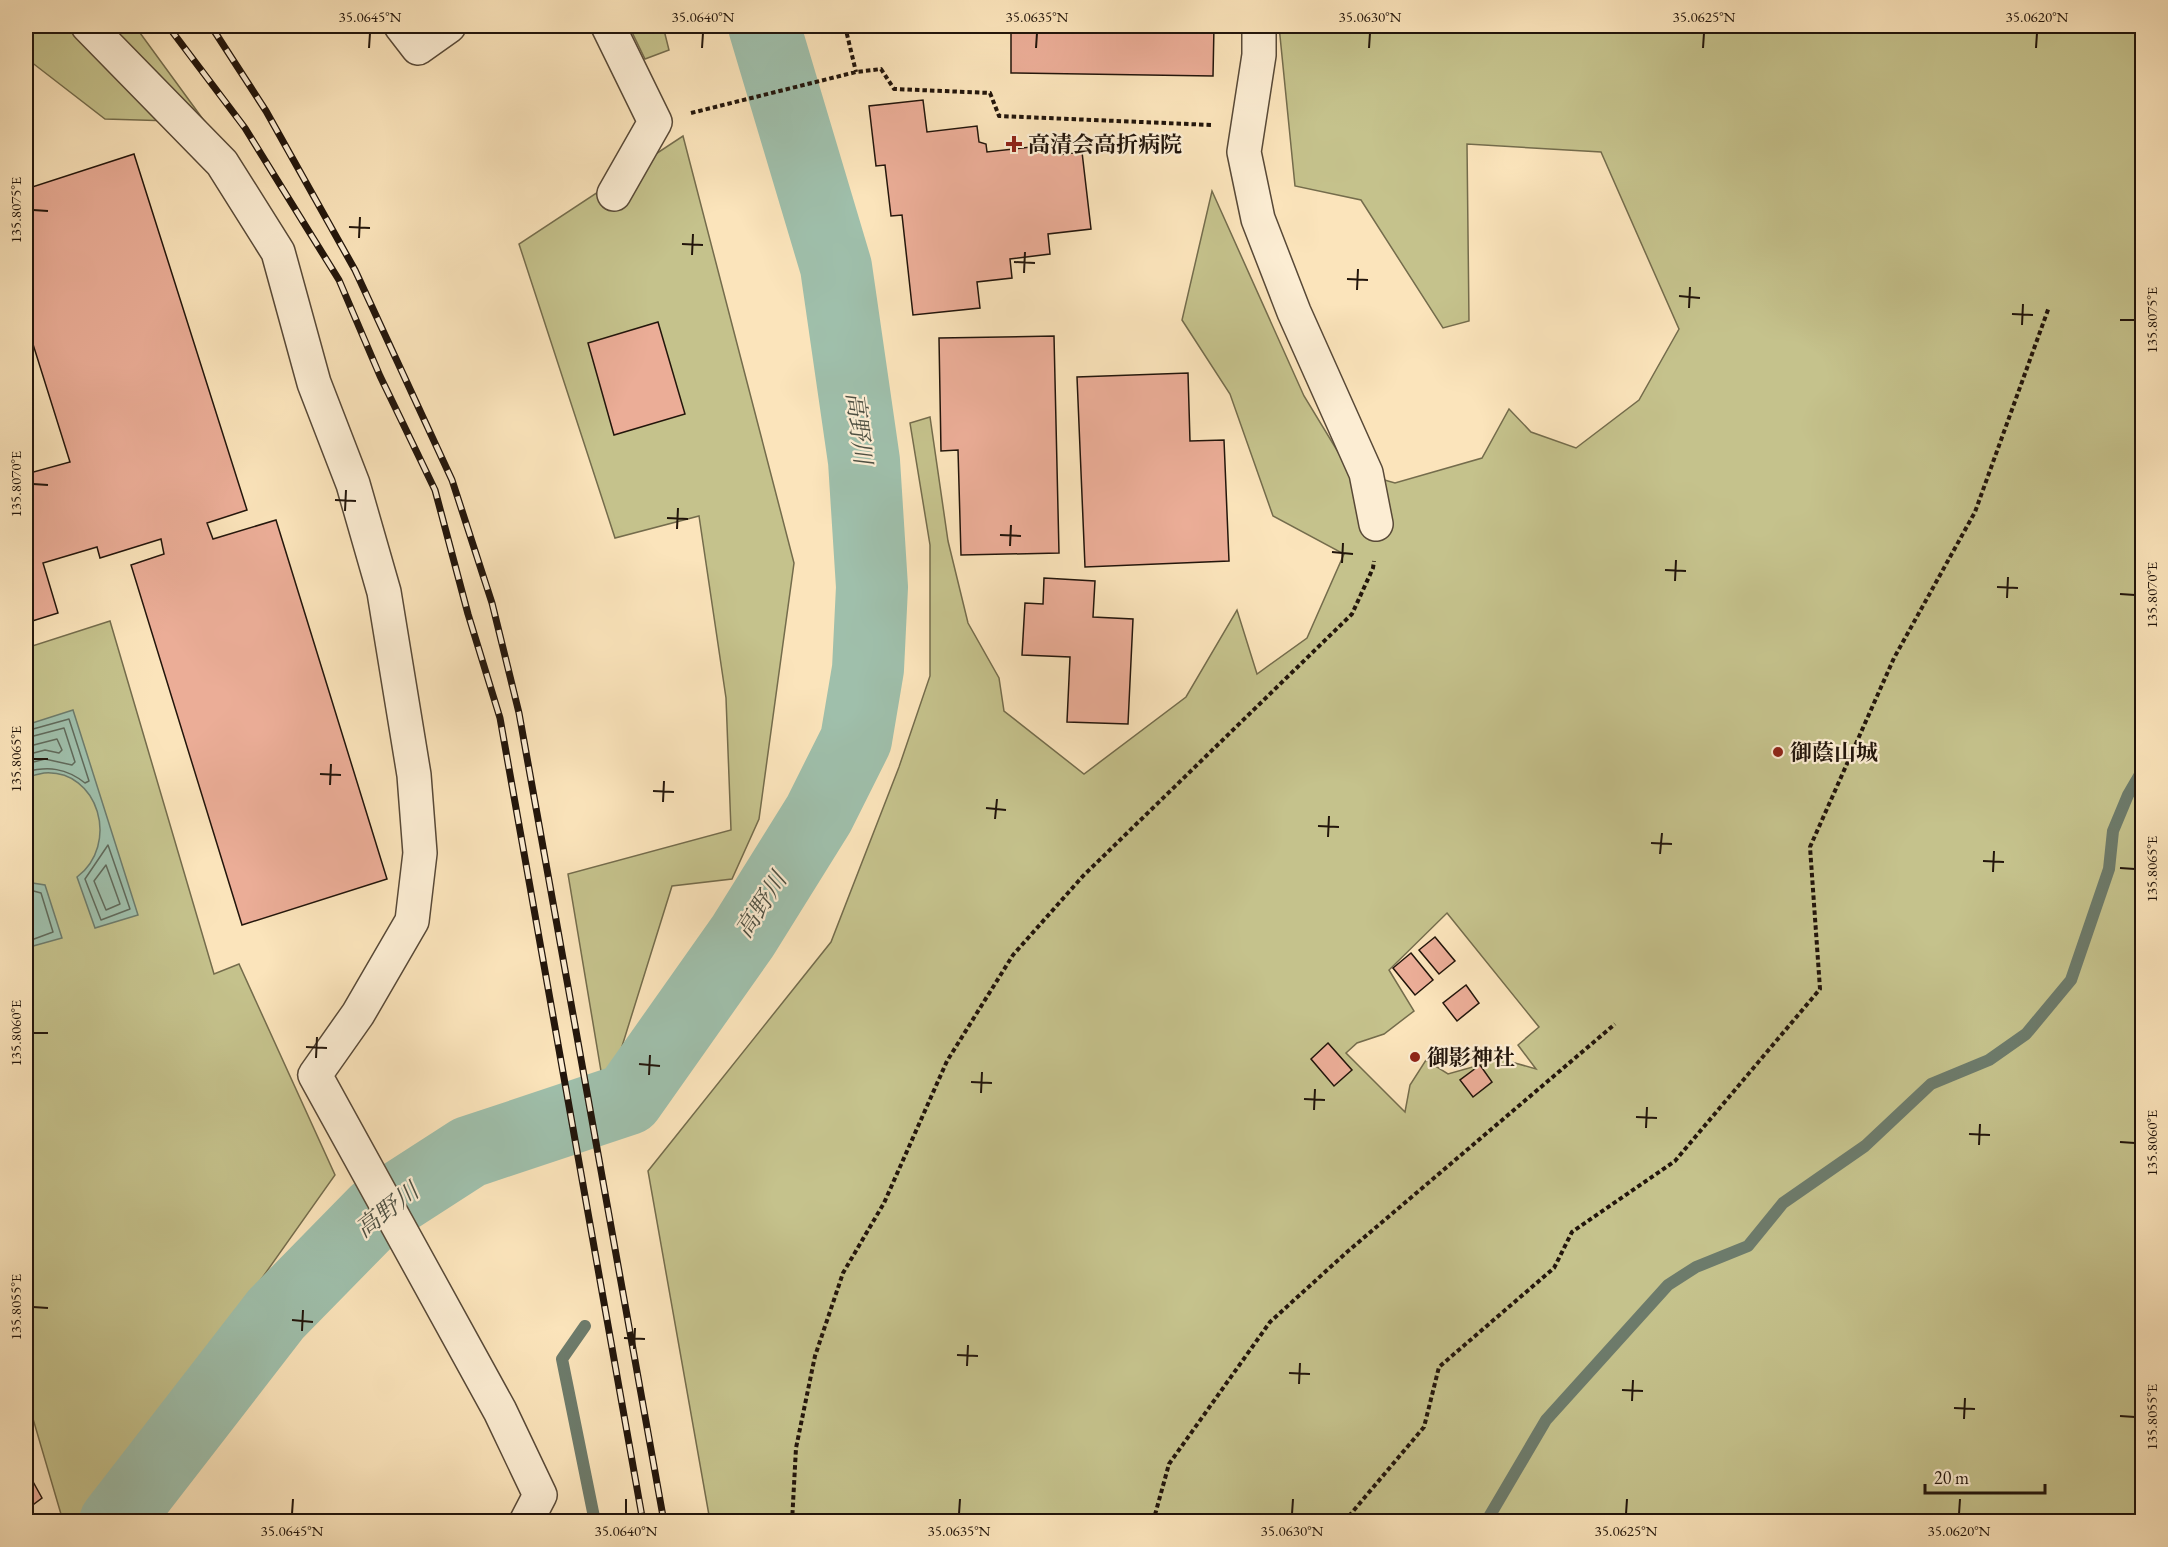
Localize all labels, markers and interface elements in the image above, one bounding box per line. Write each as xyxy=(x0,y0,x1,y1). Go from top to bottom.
text: 35.0645°N xyxy=(339,7,402,26)
text: 35.0640°N xyxy=(672,7,735,26)
text: 35.0635°N xyxy=(1006,7,1069,26)
text: 35.0630°N xyxy=(1339,7,1402,26)
text: 35.0625°N xyxy=(1673,7,1736,26)
text: 35.0620°N xyxy=(2006,7,2069,26)
place label: 高清会高折病院 xyxy=(1028,130,1182,159)
marker: 高清会高折病院 xyxy=(1005,135,1023,153)
text: 135.8075°E xyxy=(6,176,25,243)
text: 135.8075°E xyxy=(2142,286,2161,353)
water label: 高野川 xyxy=(840,390,880,469)
text: 135.8070°E xyxy=(6,450,25,517)
text: 135.8070°E xyxy=(2142,561,2161,628)
text: 135.8065°E xyxy=(6,725,25,792)
place label: 御蔭山城 xyxy=(1790,738,1878,767)
marker: 御蔭山城 xyxy=(1771,745,1785,759)
text: 135.8065°E xyxy=(2142,835,2161,902)
water label: 高野川 xyxy=(728,864,795,943)
text: 135.8060°E xyxy=(6,999,25,1066)
place label: 御影神社 xyxy=(1427,1043,1515,1072)
marker: 御影神社 xyxy=(1408,1050,1422,1064)
text: 135.8060°E xyxy=(2142,1109,2161,1176)
water label: 高野川 xyxy=(349,1173,427,1244)
text: 135.8055°E xyxy=(6,1273,25,1340)
text: 135.8055°E xyxy=(2142,1383,2161,1450)
scale bar xyxy=(1925,1457,2045,1495)
text: 20 m xyxy=(1934,1466,1969,1489)
text: 35.0645°N xyxy=(261,1521,324,1540)
text: 35.0640°N xyxy=(595,1521,658,1540)
text: 35.0635°N xyxy=(928,1521,991,1540)
text: 35.0630°N xyxy=(1261,1521,1324,1540)
text: 35.0625°N xyxy=(1595,1521,1658,1540)
text: 35.0620°N xyxy=(1928,1521,1991,1540)

